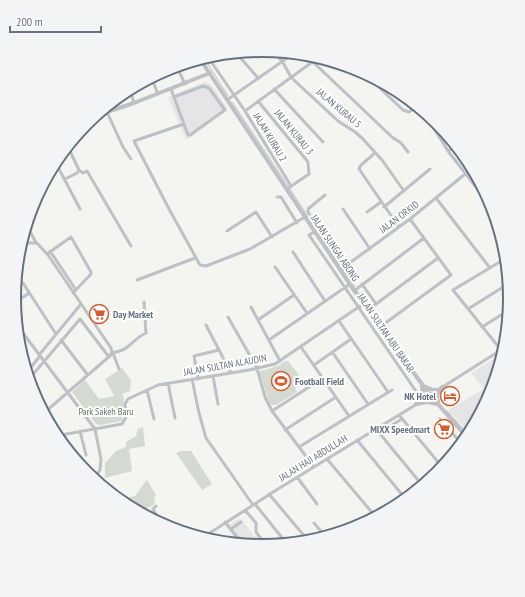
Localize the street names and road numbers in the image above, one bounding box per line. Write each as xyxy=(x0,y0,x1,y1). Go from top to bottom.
street label: JALAN KURAU 5 xyxy=(313,85,364,131)
street label: JALAN KURAU 3 xyxy=(271,106,316,157)
street label: JALAN KURAU 2 xyxy=(250,109,290,164)
street label: JALAN ORKID xyxy=(376,198,421,237)
street label: JALAN SUNGAI ABONG xyxy=(307,211,362,284)
street label: JALAN SULTAN ABU BAKAR xyxy=(354,290,417,375)
street label: JALAN SULTAN ALAUDIN xyxy=(182,351,267,379)
street label: JALAN HAJI ABDULLAH xyxy=(275,432,350,485)

